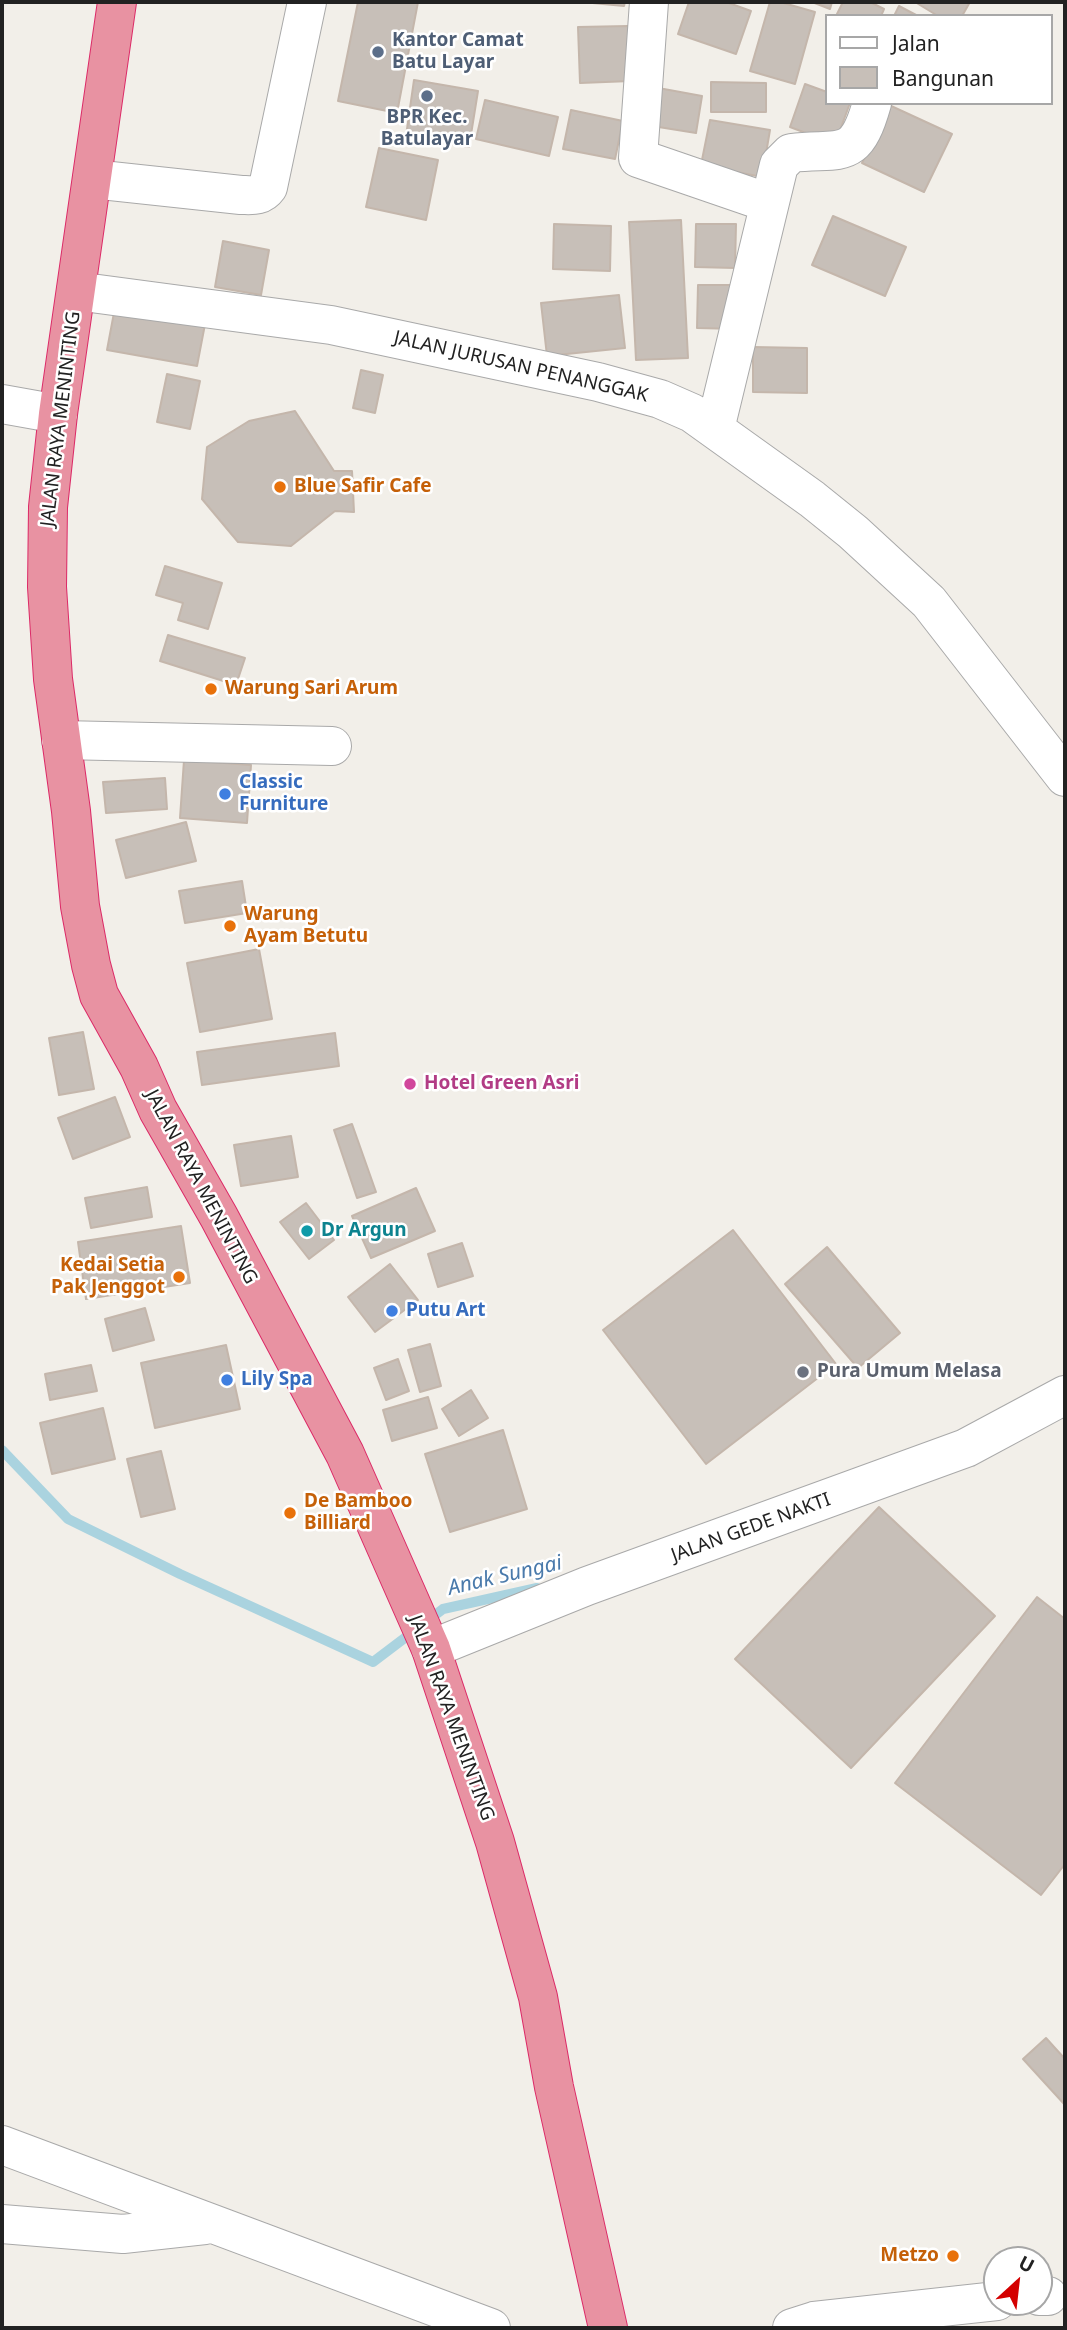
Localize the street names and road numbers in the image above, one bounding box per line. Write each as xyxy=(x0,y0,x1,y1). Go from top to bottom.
street label: JALAN RAYA MENINTING xyxy=(36,310,86,528)
street label: JALAN JURUSAN PENANGGAK xyxy=(392,327,650,407)
street label: JALAN RAYA MENINTING xyxy=(140,1086,262,1288)
street label: JALAN GEDE NAKTI xyxy=(668,1489,834,1567)
street label: JALAN RAYA MENINTING xyxy=(403,1612,499,1824)

